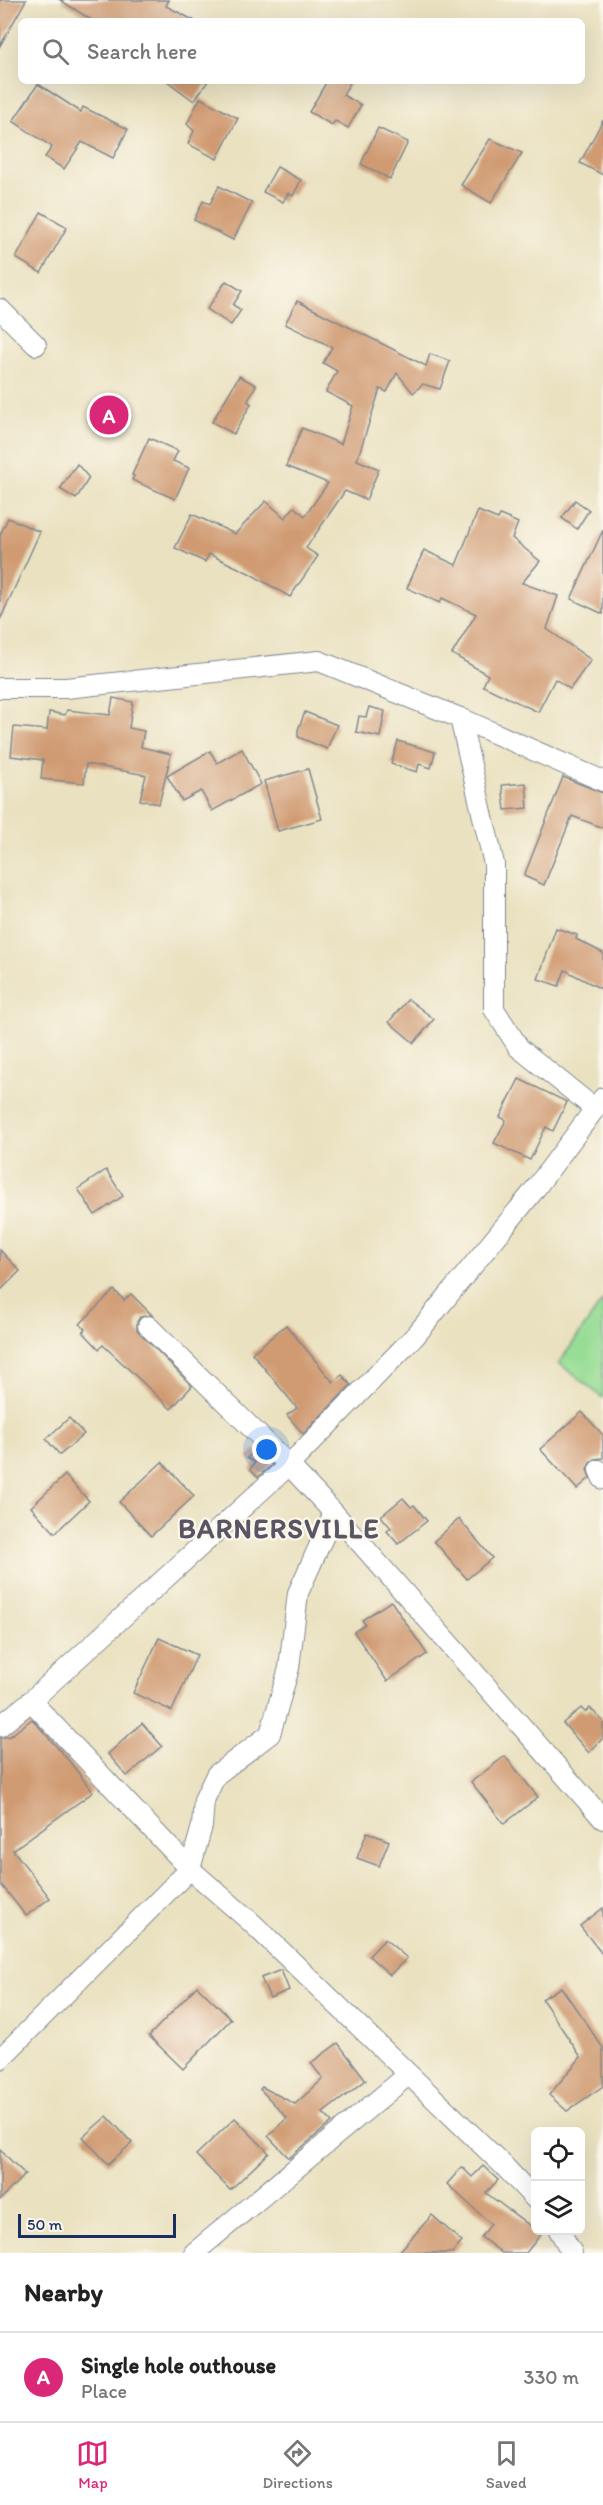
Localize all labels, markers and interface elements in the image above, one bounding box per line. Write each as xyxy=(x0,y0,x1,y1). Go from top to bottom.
search box xyxy=(18,18,585,84)
icon: search xyxy=(39,35,72,68)
text: Search here xyxy=(87,38,197,65)
pin: A xyxy=(90,392,128,438)
your location xyxy=(252,1435,281,1464)
district label: BARNERSVILLE xyxy=(178,1512,380,1545)
map controls xyxy=(531,2127,585,2235)
button: locate xyxy=(531,2127,585,2181)
button: layers xyxy=(531,2181,585,2235)
scale bar xyxy=(18,2211,176,2238)
text: 50 m xyxy=(27,2215,62,2234)
text: Nearby xyxy=(24,2276,103,2308)
text: Single hole outhouse xyxy=(81,2352,276,2379)
text: A xyxy=(37,2365,50,2389)
text: 330 m xyxy=(524,2365,579,2389)
text: Place xyxy=(81,2379,127,2403)
tab: Map xyxy=(76,2437,109,2492)
tab: Directions xyxy=(262,2437,333,2492)
tab: Saved xyxy=(486,2437,527,2492)

